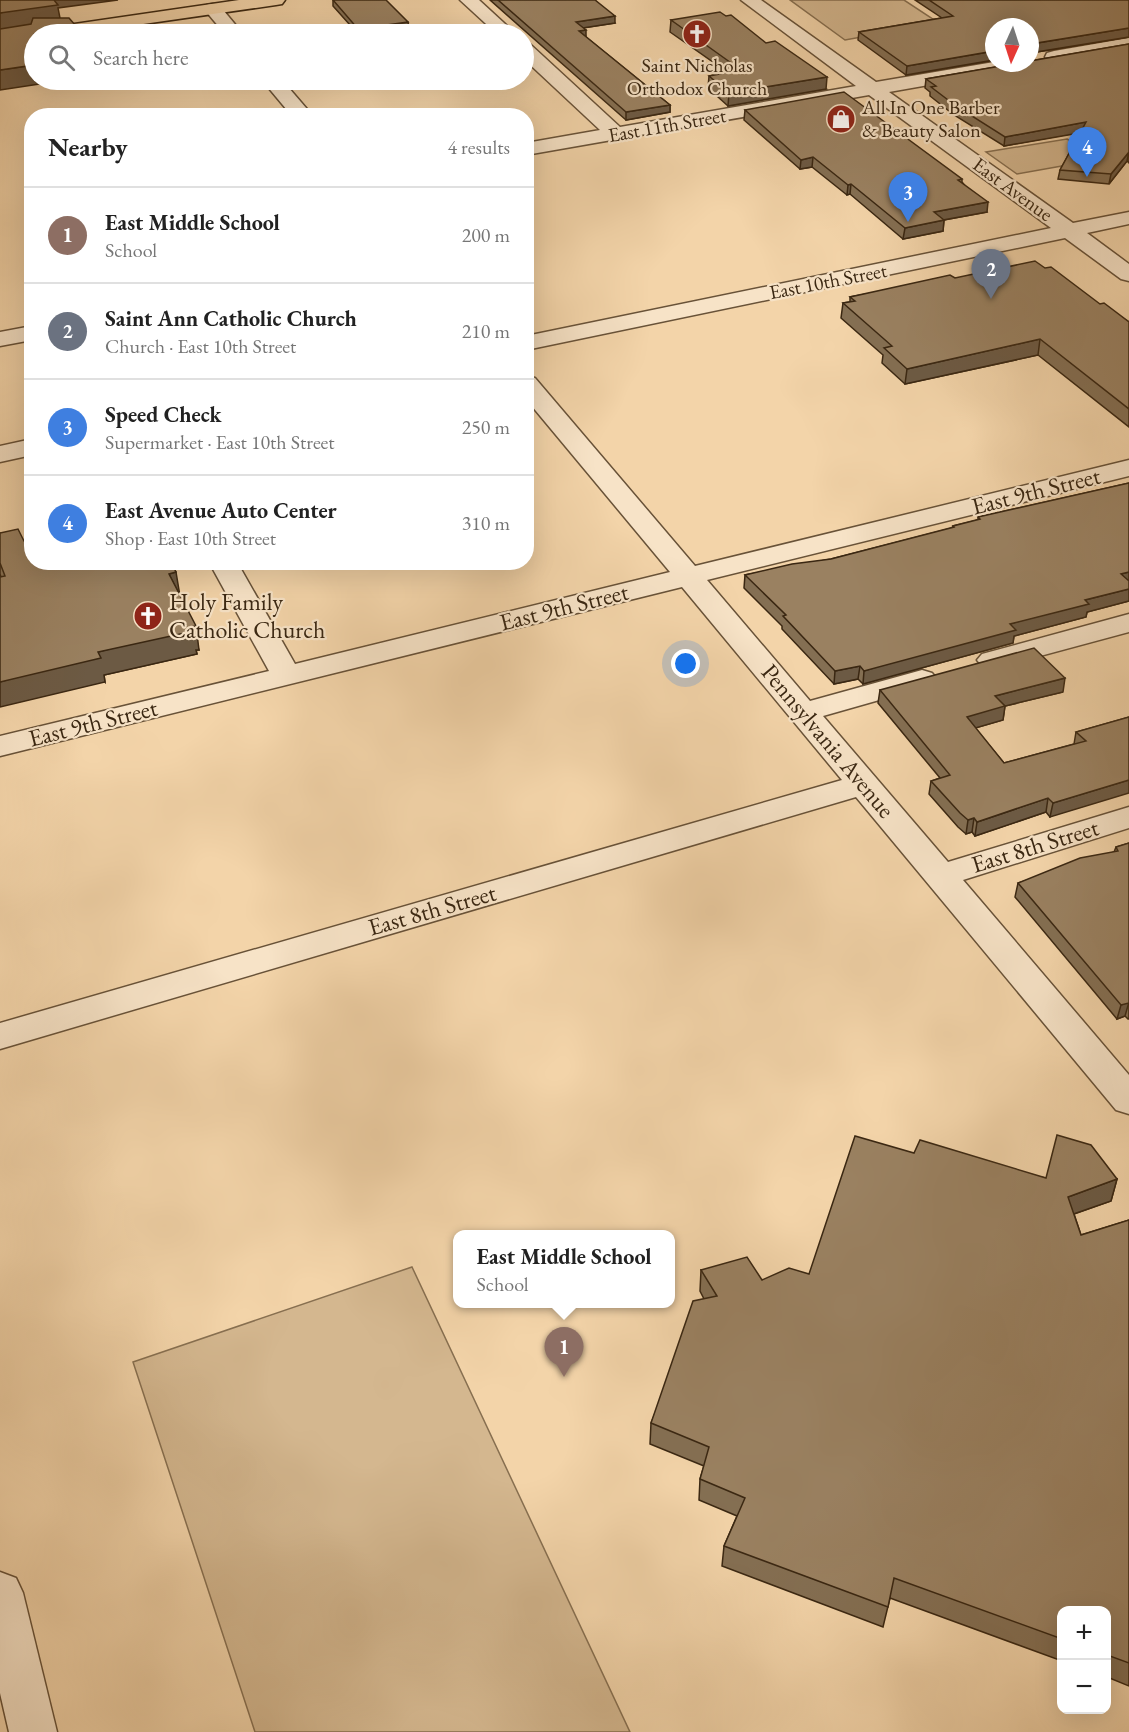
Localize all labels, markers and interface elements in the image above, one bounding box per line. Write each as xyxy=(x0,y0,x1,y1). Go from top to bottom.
church icon: Saint Nicholas Orthodox Church xyxy=(681,18,713,50)
north arrow xyxy=(985,18,1039,72)
search box xyxy=(24,24,534,90)
icon: search xyxy=(45,41,78,74)
text: Search here xyxy=(93,43,188,72)
place label: Saint Nicholas Orthodox Church xyxy=(627,52,767,101)
place label: All In One Barber & Beauty Salon xyxy=(861,94,1000,143)
street label: East 11th Street xyxy=(606,102,729,148)
shop icon: All In One Barber & Beauty Salon xyxy=(825,103,857,135)
pin: 4 xyxy=(1068,128,1106,177)
text: Nearby xyxy=(48,130,128,164)
text: 4 results xyxy=(447,134,510,160)
street label: East Avenue xyxy=(968,151,1058,227)
pin: 3 xyxy=(888,172,928,222)
text: East Middle School xyxy=(105,208,280,237)
text: 1 xyxy=(62,222,73,248)
text: 200 m xyxy=(462,222,510,248)
text: School xyxy=(105,237,157,263)
pin: 2 xyxy=(972,250,1010,299)
street label: East 10th Street xyxy=(767,257,890,305)
text: Saint Ann Catholic Church xyxy=(105,304,357,333)
text: 2 xyxy=(62,318,73,344)
text: 210 m xyxy=(462,318,510,344)
text: Church · East 10th Street xyxy=(105,333,296,359)
text: Speed Check xyxy=(105,400,222,429)
text: 3 xyxy=(62,414,73,440)
text: 250 m xyxy=(462,414,510,440)
text: Supermarket · East 10th Street xyxy=(105,429,335,455)
street label: East 9th Street xyxy=(968,459,1104,521)
text: East Avenue Auto Center xyxy=(105,496,337,525)
text: 4 xyxy=(62,510,73,536)
text: 310 m xyxy=(462,510,510,536)
text: Shop · East 10th Street xyxy=(105,525,276,551)
street label: East 9th Street xyxy=(496,575,632,637)
place label: Holy Family Catholic Church xyxy=(169,586,325,645)
church icon: Holy Family Catholic Church xyxy=(132,600,164,632)
your location xyxy=(671,649,700,678)
street label: Pennsylvania Avenue xyxy=(755,657,902,824)
street label: East 9th Street xyxy=(25,691,161,753)
street label: East 8th Street xyxy=(967,811,1103,880)
street label: East 8th Street xyxy=(364,876,500,943)
popup xyxy=(453,1230,675,1308)
text: East Middle School xyxy=(477,1242,651,1271)
text: School xyxy=(477,1271,529,1297)
pin: 1 xyxy=(544,1328,584,1377)
map controls xyxy=(1057,1606,1111,1714)
button: + xyxy=(1057,1606,1111,1660)
button: − xyxy=(1057,1660,1111,1714)

